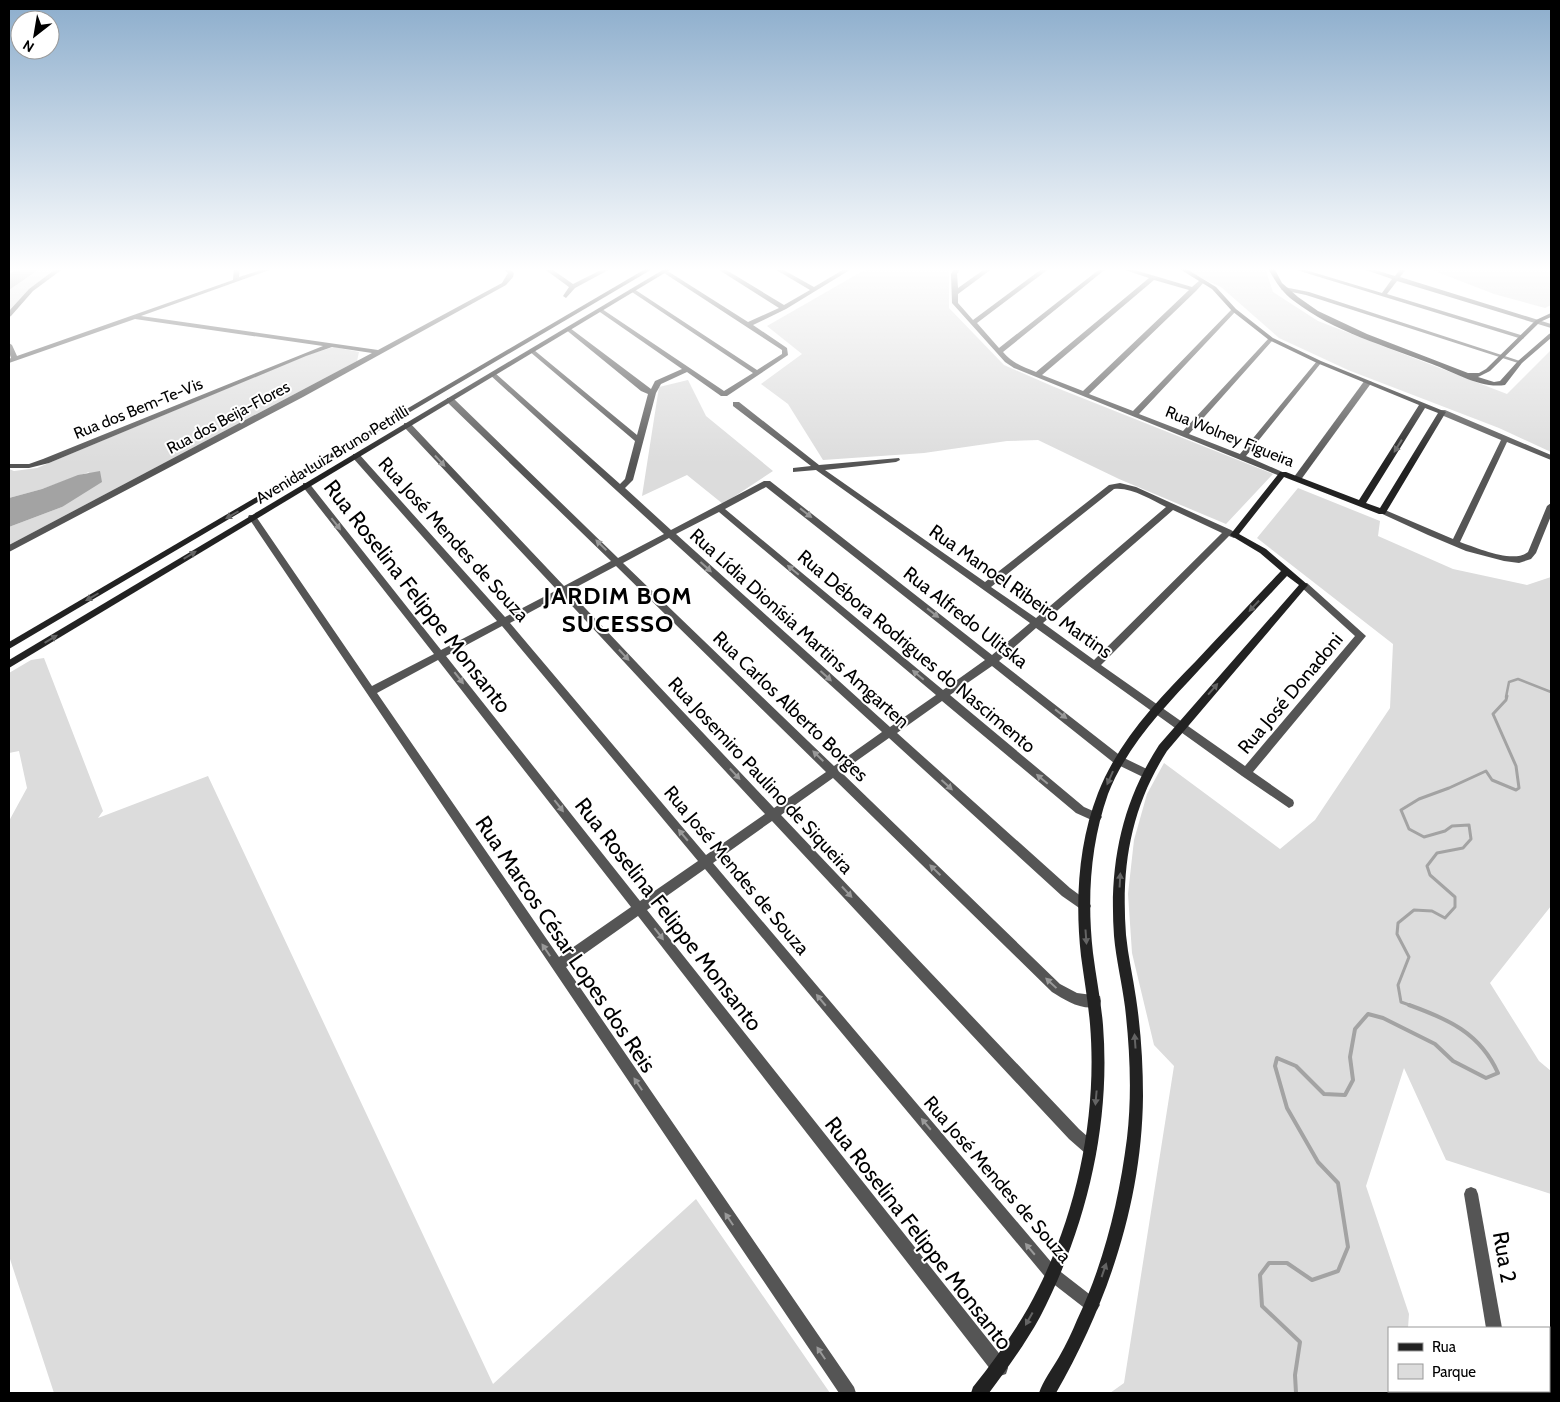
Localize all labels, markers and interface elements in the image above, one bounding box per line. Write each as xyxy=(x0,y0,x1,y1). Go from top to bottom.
north arrow xyxy=(10,10,60,60)
text: N xyxy=(19,36,37,56)
street label: Rua dos Bem-Te-Vis xyxy=(71,374,206,443)
street label: Rua dos Beija-Flores xyxy=(163,377,293,458)
street label: Avenida Luiz Bruno Petrilli xyxy=(252,401,412,508)
street label: Rua Wolney Figueira xyxy=(1163,402,1297,471)
one-way arrow xyxy=(1393,440,1402,453)
street label: Rua José Mendes de Souza xyxy=(374,452,534,626)
one-way arrow xyxy=(434,454,446,466)
street label: Rua Roselina Felippe Monsanto xyxy=(318,474,517,718)
one-way arrow xyxy=(799,507,812,518)
one-way arrow xyxy=(225,510,238,519)
one-way arrow xyxy=(331,517,341,530)
street label: Rua Manoel Ribeiro Martins xyxy=(925,519,1117,663)
street label: Rua Lídia Dionísia Martins Amgarten xyxy=(685,524,914,733)
one-way arrow xyxy=(595,540,607,552)
street label: Rua Débora Rodrigues do Nascimento xyxy=(793,545,1040,758)
one-way arrow xyxy=(183,550,196,559)
one-way arrow xyxy=(699,561,711,573)
street label: Rua Alfredo Ulitska xyxy=(899,562,1032,673)
one-way arrow xyxy=(787,565,800,576)
district label: JARDIM BOM SUCESSO xyxy=(542,581,693,638)
one-way arrow xyxy=(85,593,98,602)
one-way arrow xyxy=(1248,599,1260,611)
one-way arrow xyxy=(926,608,939,619)
street label: Rua Carlos Alberto Borges xyxy=(708,626,873,786)
street label: Rua José Donadoni xyxy=(1233,628,1348,759)
one-way arrow xyxy=(44,634,57,643)
one-way arrow xyxy=(618,649,630,661)
one-way arrow xyxy=(911,669,924,680)
one-way arrow xyxy=(820,670,832,682)
one-way arrow xyxy=(453,671,464,684)
street label: Rua Josemiro Paulino de Siqueira xyxy=(663,672,858,879)
one-way arrow xyxy=(1207,683,1218,696)
one-way arrow xyxy=(1054,709,1067,720)
one-way arrow xyxy=(812,750,824,762)
one-way arrow xyxy=(729,767,741,779)
one-way arrow xyxy=(1106,771,1114,785)
one-way arrow xyxy=(1036,773,1049,784)
one-way arrow xyxy=(941,779,954,790)
street label: Rua José Mendes de Souza xyxy=(659,781,814,960)
street label: Rua Roselina Felippe Monsanto xyxy=(569,792,768,1036)
one-way arrow xyxy=(553,799,564,812)
street label: Rua Marcos César Lopes dos Reis xyxy=(469,811,662,1078)
one-way arrow xyxy=(677,829,688,842)
one-way arrow xyxy=(929,864,941,876)
one-way arrow xyxy=(1116,872,1124,888)
one-way arrow xyxy=(841,885,853,897)
one-way arrow xyxy=(654,927,665,940)
one-way arrow xyxy=(1082,929,1090,945)
one-way arrow xyxy=(541,943,551,957)
one-way arrow xyxy=(1046,977,1058,989)
one-way arrow xyxy=(816,994,827,1007)
one-way arrow xyxy=(1130,1033,1138,1049)
one-way arrow xyxy=(633,1078,643,1091)
street label: Rua José Mendes de Souza xyxy=(919,1091,1076,1267)
one-way arrow xyxy=(1092,1091,1100,1107)
street label: Rua Roselina Felippe Monsanto xyxy=(819,1111,1018,1355)
one-way arrow xyxy=(920,1118,931,1131)
one-way arrow xyxy=(724,1212,734,1225)
street label: Rua 2 xyxy=(1487,1229,1522,1285)
one-way arrow xyxy=(1025,1242,1036,1255)
one-way arrow xyxy=(1101,1262,1109,1277)
one-way arrow xyxy=(1025,1313,1034,1326)
legend xyxy=(1388,1327,1550,1392)
text: Rua xyxy=(1432,1338,1457,1356)
one-way arrow xyxy=(816,1346,826,1360)
text: Parque xyxy=(1432,1363,1476,1381)

